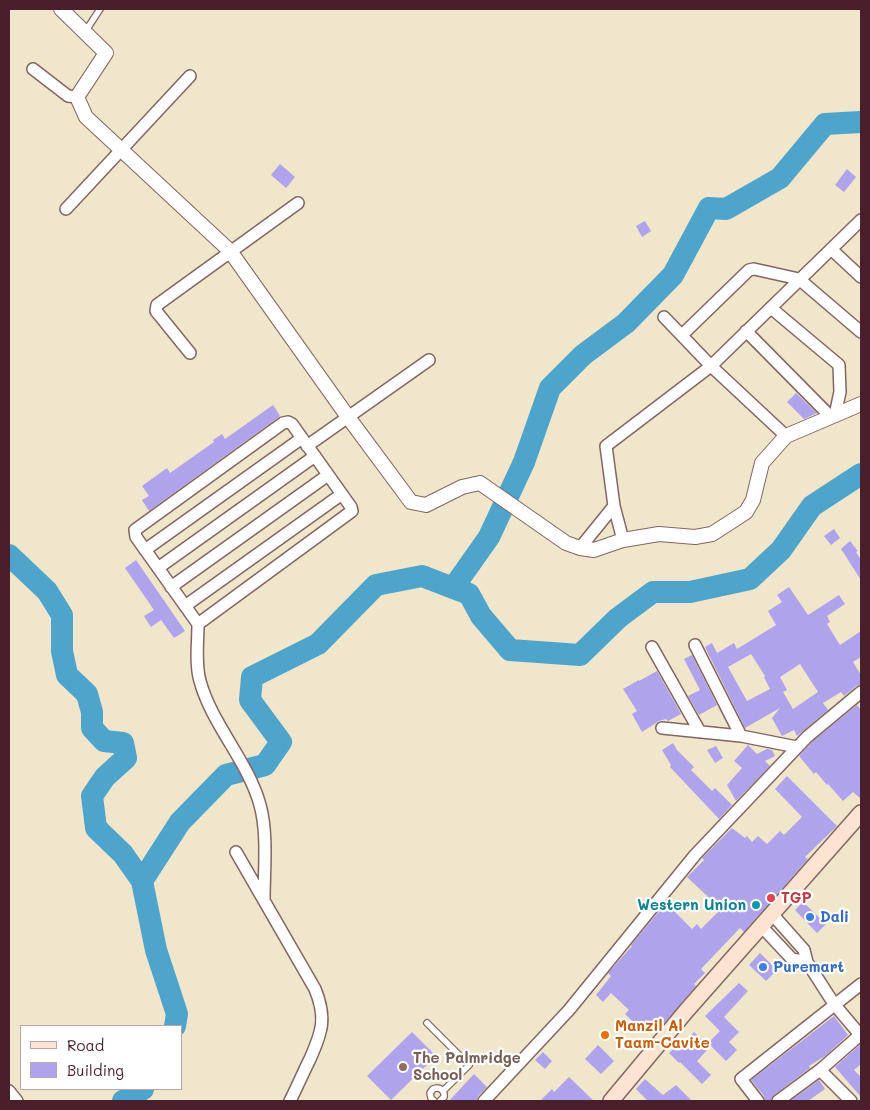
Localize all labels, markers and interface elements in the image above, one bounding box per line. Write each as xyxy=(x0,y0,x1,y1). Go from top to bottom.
place label: TGP xyxy=(781,889,812,907)
marker: TGP xyxy=(765,892,777,904)
place label: Western Union xyxy=(637,896,746,914)
marker: Western Union xyxy=(750,899,762,911)
place label: Dali xyxy=(820,908,849,926)
marker: Dali xyxy=(804,911,816,923)
place label: Puremart xyxy=(773,958,844,976)
marker: Puremart xyxy=(757,961,769,973)
place label: Manzil Al Taam-Cavite xyxy=(615,1017,710,1052)
legend xyxy=(20,1025,182,1090)
marker: Manzil Al Taam-Cavite xyxy=(599,1029,611,1041)
text: Road xyxy=(67,1035,104,1055)
place label: The Palmridge School xyxy=(413,1049,521,1084)
text: Building xyxy=(67,1060,124,1080)
marker: The Palmridge School xyxy=(397,1061,409,1073)

